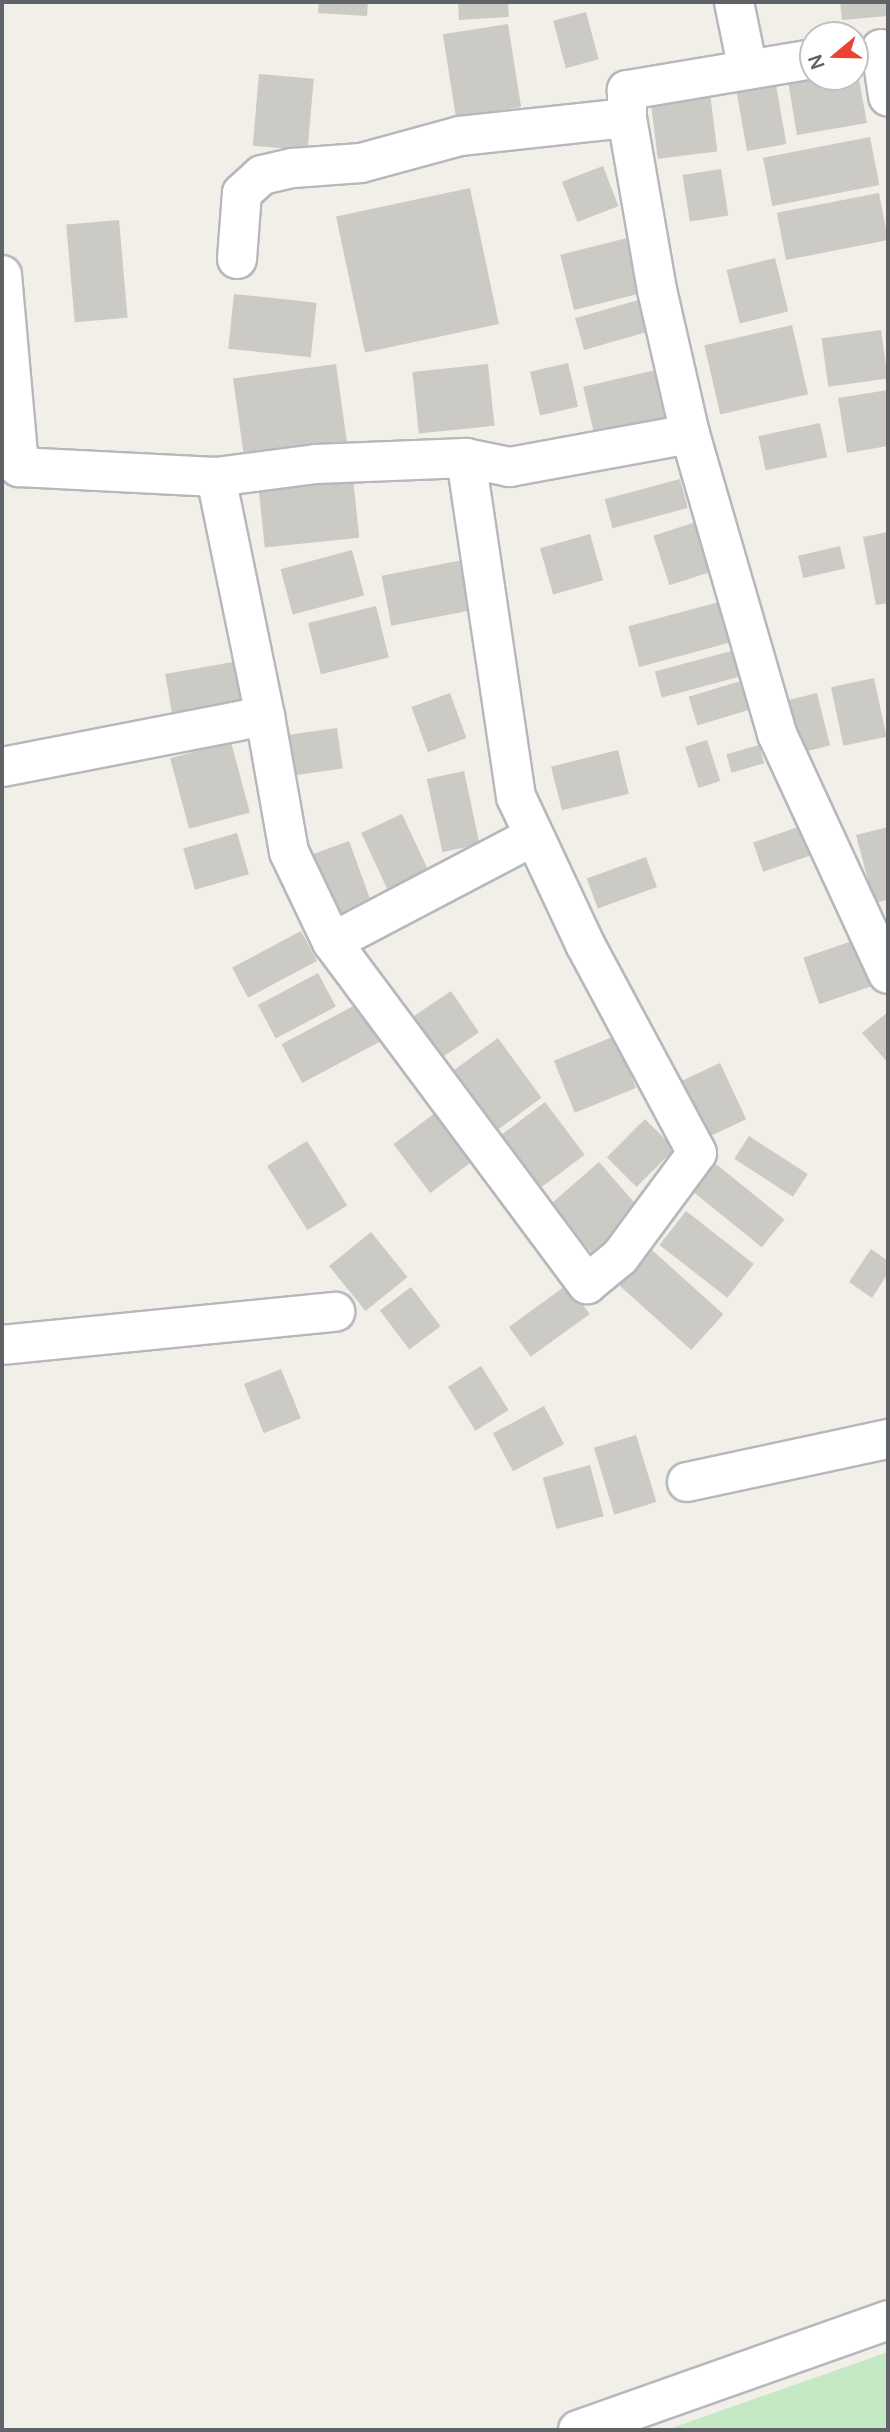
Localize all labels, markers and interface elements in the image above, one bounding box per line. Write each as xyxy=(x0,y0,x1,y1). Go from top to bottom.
north arrow xyxy=(799,21,869,91)
text: N xyxy=(802,51,831,73)

